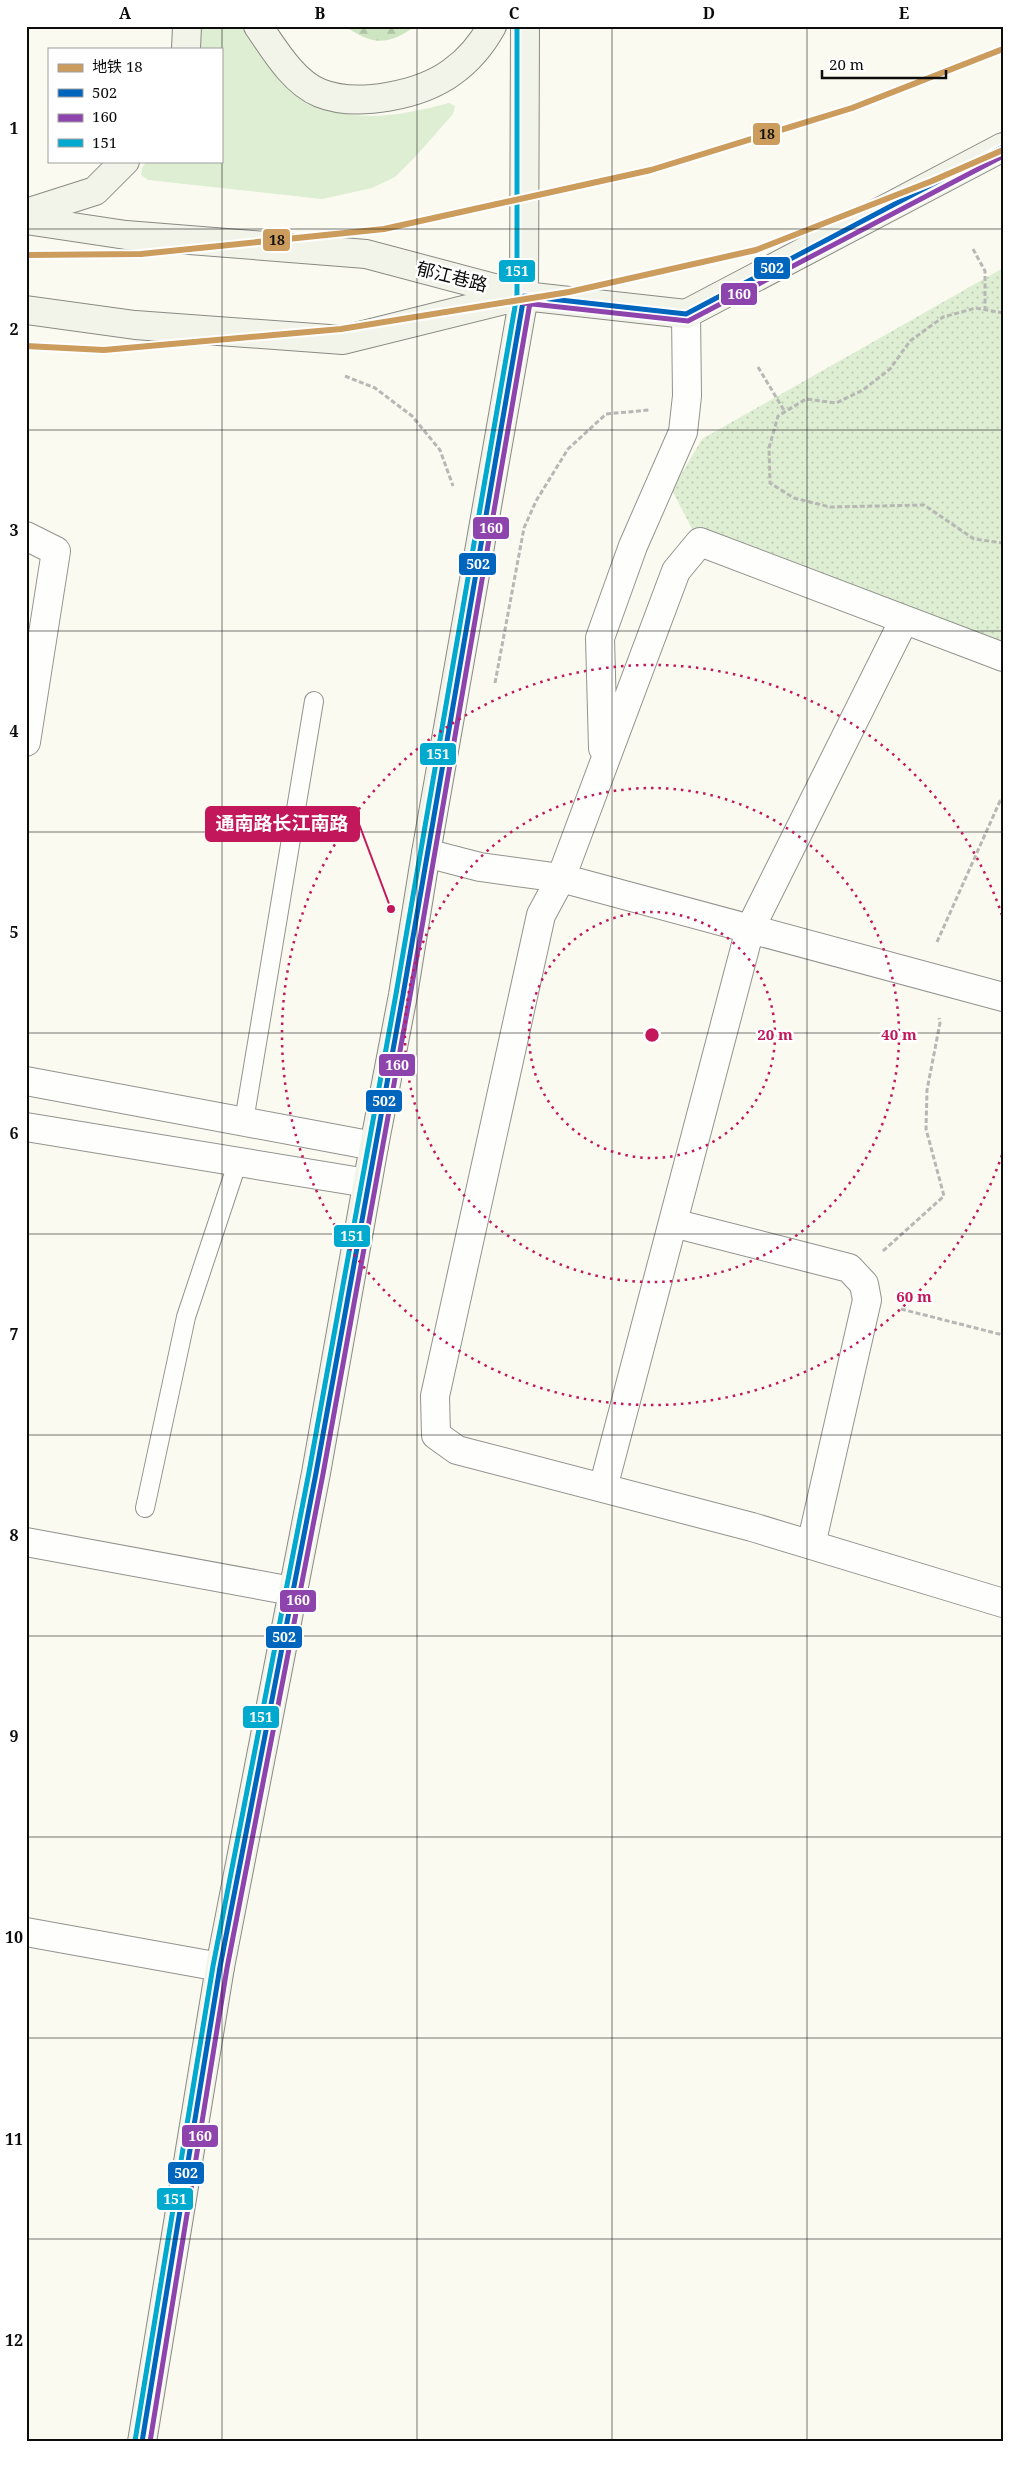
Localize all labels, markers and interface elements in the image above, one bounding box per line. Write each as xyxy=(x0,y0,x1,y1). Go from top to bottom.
text: A xyxy=(119,2,132,24)
text: B xyxy=(315,2,326,24)
text: C xyxy=(509,2,520,24)
text: D xyxy=(703,2,715,24)
text: E xyxy=(899,2,909,24)
legend xyxy=(48,48,222,162)
scale bar xyxy=(822,48,945,80)
text: 20 m xyxy=(829,54,864,74)
text: 地铁 18 xyxy=(92,56,143,76)
text: 502 xyxy=(92,82,117,102)
text: 160 xyxy=(92,106,117,126)
text: 1 xyxy=(9,117,19,139)
line badge: 18 xyxy=(752,122,781,146)
text: 18 xyxy=(759,124,775,143)
text: 151 xyxy=(92,132,117,152)
line badge: 18 xyxy=(262,228,291,252)
text: 18 xyxy=(269,230,285,249)
street label: 郁江巷路 xyxy=(414,256,490,296)
line badge: 502 xyxy=(753,256,791,280)
text: 502 xyxy=(760,258,784,277)
line badge: 151 xyxy=(498,259,536,283)
text: 151 xyxy=(505,261,529,280)
line badge: 160 xyxy=(720,282,758,306)
text: 160 xyxy=(727,284,751,303)
text: 2 xyxy=(9,318,19,340)
line badge: 160 xyxy=(472,516,510,540)
text: 160 xyxy=(479,518,503,537)
text: 3 xyxy=(9,519,19,541)
line badge: 502 xyxy=(458,552,497,576)
text: 502 xyxy=(466,554,490,573)
text: 4 xyxy=(9,720,19,742)
line badge: 151 xyxy=(419,742,457,766)
text: 151 xyxy=(426,744,450,763)
callout: 通南路长江南路 xyxy=(206,807,359,841)
text: 通南路长江南路 xyxy=(215,810,349,836)
text: 5 xyxy=(9,921,19,943)
text: 20 m xyxy=(757,1024,793,1044)
text: 40 m xyxy=(881,1024,917,1044)
centre of rings xyxy=(643,1026,661,1044)
line badge: 160 xyxy=(378,1053,416,1077)
text: 160 xyxy=(385,1055,409,1074)
line badge: 502 xyxy=(365,1089,403,1113)
text: 502 xyxy=(372,1091,396,1110)
text: 6 xyxy=(9,1122,19,1144)
line badge: 151 xyxy=(333,1224,371,1248)
text: 151 xyxy=(340,1226,364,1245)
text: 60 m xyxy=(896,1286,932,1306)
text: 7 xyxy=(9,1323,19,1345)
text: 8 xyxy=(9,1524,19,1546)
line badge: 160 xyxy=(279,1589,317,1613)
text: 160 xyxy=(286,1590,310,1609)
line badge: 502 xyxy=(265,1625,303,1649)
text: 502 xyxy=(272,1627,296,1646)
line badge: 151 xyxy=(242,1705,280,1729)
text: 151 xyxy=(249,1707,273,1726)
text: 9 xyxy=(9,1725,19,1747)
text: 10 xyxy=(5,1926,23,1948)
line badge: 160 xyxy=(181,2124,219,2148)
text: 160 xyxy=(188,2126,212,2145)
text: 11 xyxy=(5,2128,23,2150)
line badge: 502 xyxy=(167,2161,205,2185)
text: 502 xyxy=(174,2163,198,2182)
line badge: 151 xyxy=(156,2187,194,2211)
text: 151 xyxy=(163,2189,187,2208)
text: 12 xyxy=(5,2329,23,2351)

